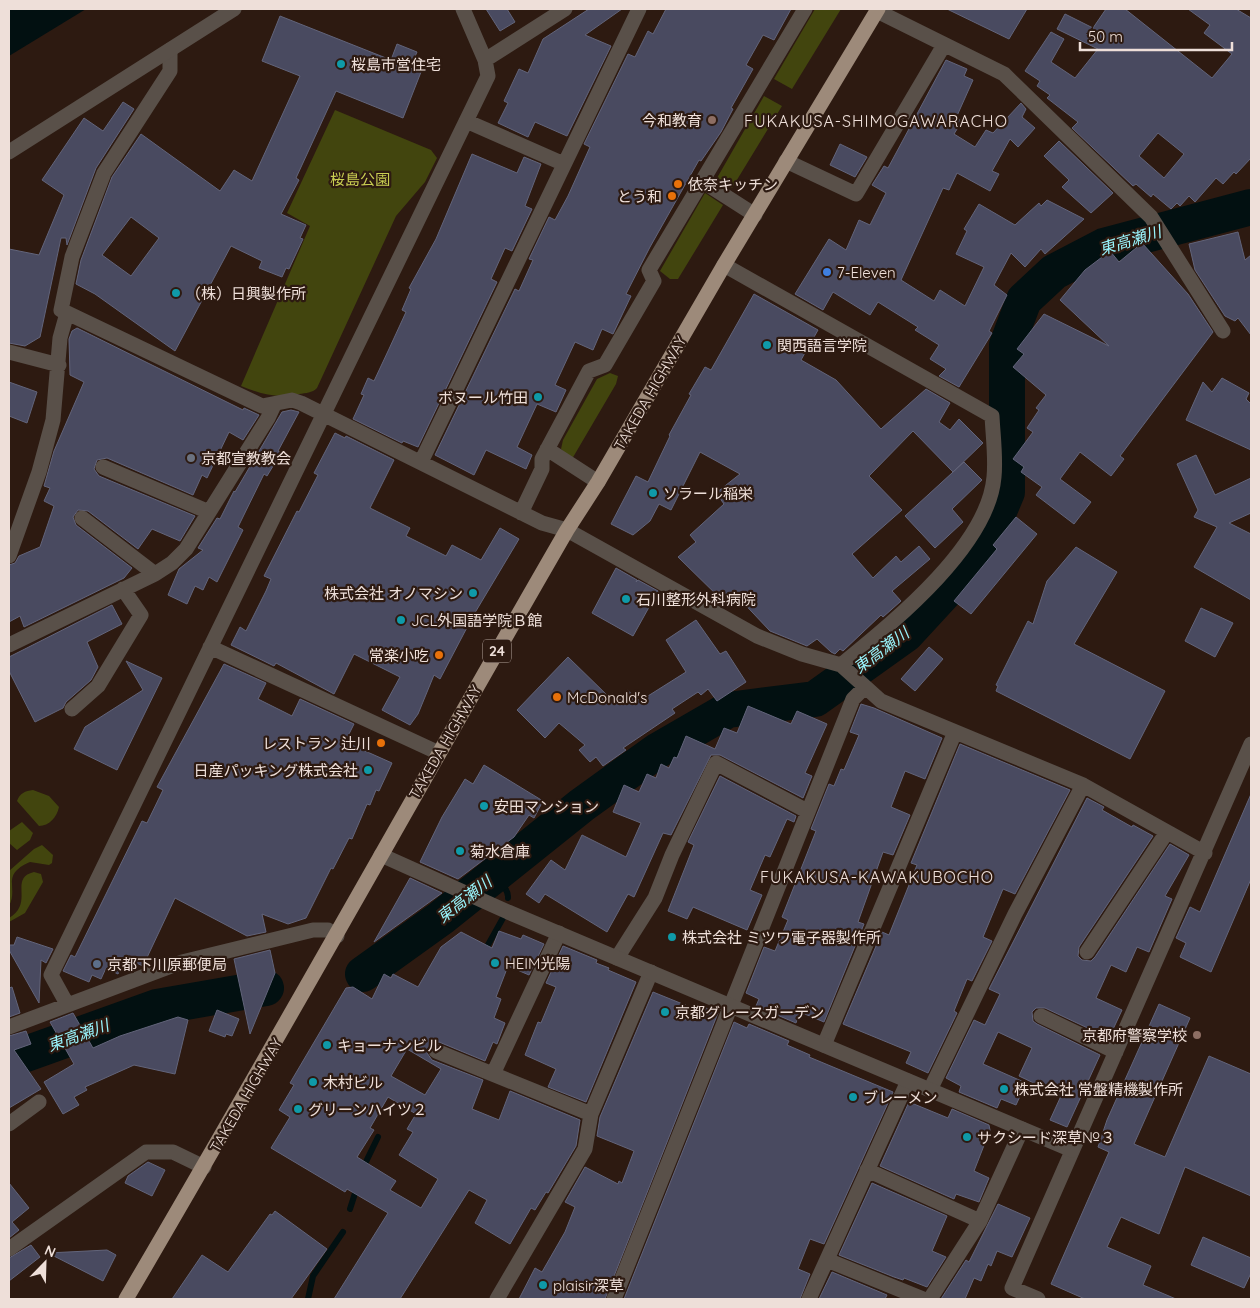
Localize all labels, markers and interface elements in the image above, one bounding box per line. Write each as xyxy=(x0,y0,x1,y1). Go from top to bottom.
scale bar xyxy=(1080,20,1232,52)
text: 50 m xyxy=(1088,27,1123,46)
place label: 桜島市営住宅 xyxy=(351,55,441,74)
marker: 桜島市営住宅 xyxy=(335,58,347,70)
place label: 今和教育 xyxy=(642,111,702,130)
district label: FUKAKUSA-SHIMOGAWARACHO xyxy=(744,111,1008,131)
marker: 今和教育 xyxy=(706,114,718,126)
park label: 桜島公園 xyxy=(330,170,390,189)
place label: 依奈キッチン xyxy=(688,175,778,194)
marker: 依奈キッチン xyxy=(672,178,684,190)
place label: とう和 xyxy=(617,187,662,206)
marker: とう和 xyxy=(666,190,678,202)
water label: 東高瀬川 xyxy=(1096,220,1165,259)
place label: 7-Eleven xyxy=(837,263,896,282)
marker: 7-Eleven xyxy=(821,266,833,278)
place label: （株）日興製作所 xyxy=(186,284,306,303)
marker: （株）日興製作所 xyxy=(170,287,182,299)
street label: TAKEDA HIGHWAY xyxy=(610,332,691,453)
place label: 関西語言学院 xyxy=(777,336,867,355)
marker: 関西語言学院 xyxy=(761,339,773,351)
place label: ボヌール竹田 xyxy=(438,388,528,407)
marker: ボヌール竹田 xyxy=(532,391,544,403)
place label: 京都宣教教会 xyxy=(201,449,291,468)
marker: 京都宣教教会 xyxy=(185,452,197,464)
place label: ソラール稲栄 xyxy=(663,484,753,503)
marker: ソラール稲栄 xyxy=(647,487,659,499)
place label: 株式会社 オノマシン xyxy=(324,584,463,603)
marker: 株式会社 オノマシン xyxy=(467,587,479,599)
place label: 石川整形外科病院 xyxy=(636,590,756,609)
marker: 石川整形外科病院 xyxy=(620,593,632,605)
place label: JCL外国語学院Ｂ館 xyxy=(411,611,542,630)
marker: JCL外国語学院Ｂ館 xyxy=(395,614,407,626)
water label: 東高瀬川 xyxy=(849,622,914,677)
road number: 24 xyxy=(483,640,511,662)
place label: 常楽小吃 xyxy=(369,646,429,665)
marker: 常楽小吃 xyxy=(433,649,445,661)
street label: TAKEDA HIGHWAY xyxy=(405,681,486,802)
place label: McDonald's xyxy=(567,688,647,707)
marker: McDonald's xyxy=(551,691,563,703)
place label: レストラン 辻川 xyxy=(262,734,371,753)
marker: レストラン 辻川 xyxy=(375,737,387,749)
place label: 日産パッキング株式会社 xyxy=(193,761,358,780)
marker: 日産パッキング株式会社 xyxy=(362,764,374,776)
place label: 安田マンション xyxy=(494,797,599,816)
marker: 安田マンション xyxy=(478,800,490,812)
place label: 菊水倉庫 xyxy=(470,842,530,861)
marker: 菊水倉庫 xyxy=(454,845,466,857)
district label: FUKAKUSA-KAWAKUBOCHO xyxy=(760,867,994,887)
water label: 東高瀬川 xyxy=(433,870,497,927)
place label: 株式会社 ミツワ電子器製作所 xyxy=(682,928,881,947)
marker: 株式会社 ミツワ電子器製作所 xyxy=(666,931,678,943)
place label: HEIM光陽 xyxy=(505,954,570,973)
place label: 京都下川原郵便局 xyxy=(107,955,227,974)
marker: HEIM光陽 xyxy=(489,957,501,969)
marker: 京都下川原郵便局 xyxy=(91,958,103,970)
place label: 京都グレースガーデン xyxy=(675,1003,824,1022)
marker: 京都グレースガーデン xyxy=(659,1006,671,1018)
water label: 東高瀬川 xyxy=(45,1014,113,1055)
place label: 京都府警察学校 xyxy=(1082,1026,1187,1045)
marker: 京都府警察学校 xyxy=(1191,1029,1203,1041)
street label: TAKEDA HIGHWAY xyxy=(206,1034,287,1155)
place label: キョーナンビル xyxy=(337,1036,442,1055)
marker: キョーナンビル xyxy=(321,1039,333,1051)
place label: 木村ビル xyxy=(323,1073,383,1092)
marker: 木村ビル xyxy=(307,1076,319,1088)
place label: 株式会社 常盤精機製作所 xyxy=(1014,1080,1183,1099)
marker: 株式会社 常盤精機製作所 xyxy=(998,1083,1010,1095)
place label: ブレーメン xyxy=(863,1088,937,1107)
marker: ブレーメン xyxy=(847,1091,859,1103)
place label: グリーンハイツ２ xyxy=(308,1100,427,1119)
marker: グリーンハイツ２ xyxy=(292,1103,304,1115)
place label: サクシード深草№３ xyxy=(977,1128,1115,1147)
marker: サクシード深草№３ xyxy=(961,1131,973,1143)
north arrow xyxy=(20,1238,70,1288)
text: N xyxy=(42,1241,58,1261)
place label: plaisir深草 xyxy=(553,1276,624,1295)
marker: plaisir深草 xyxy=(537,1279,549,1291)

